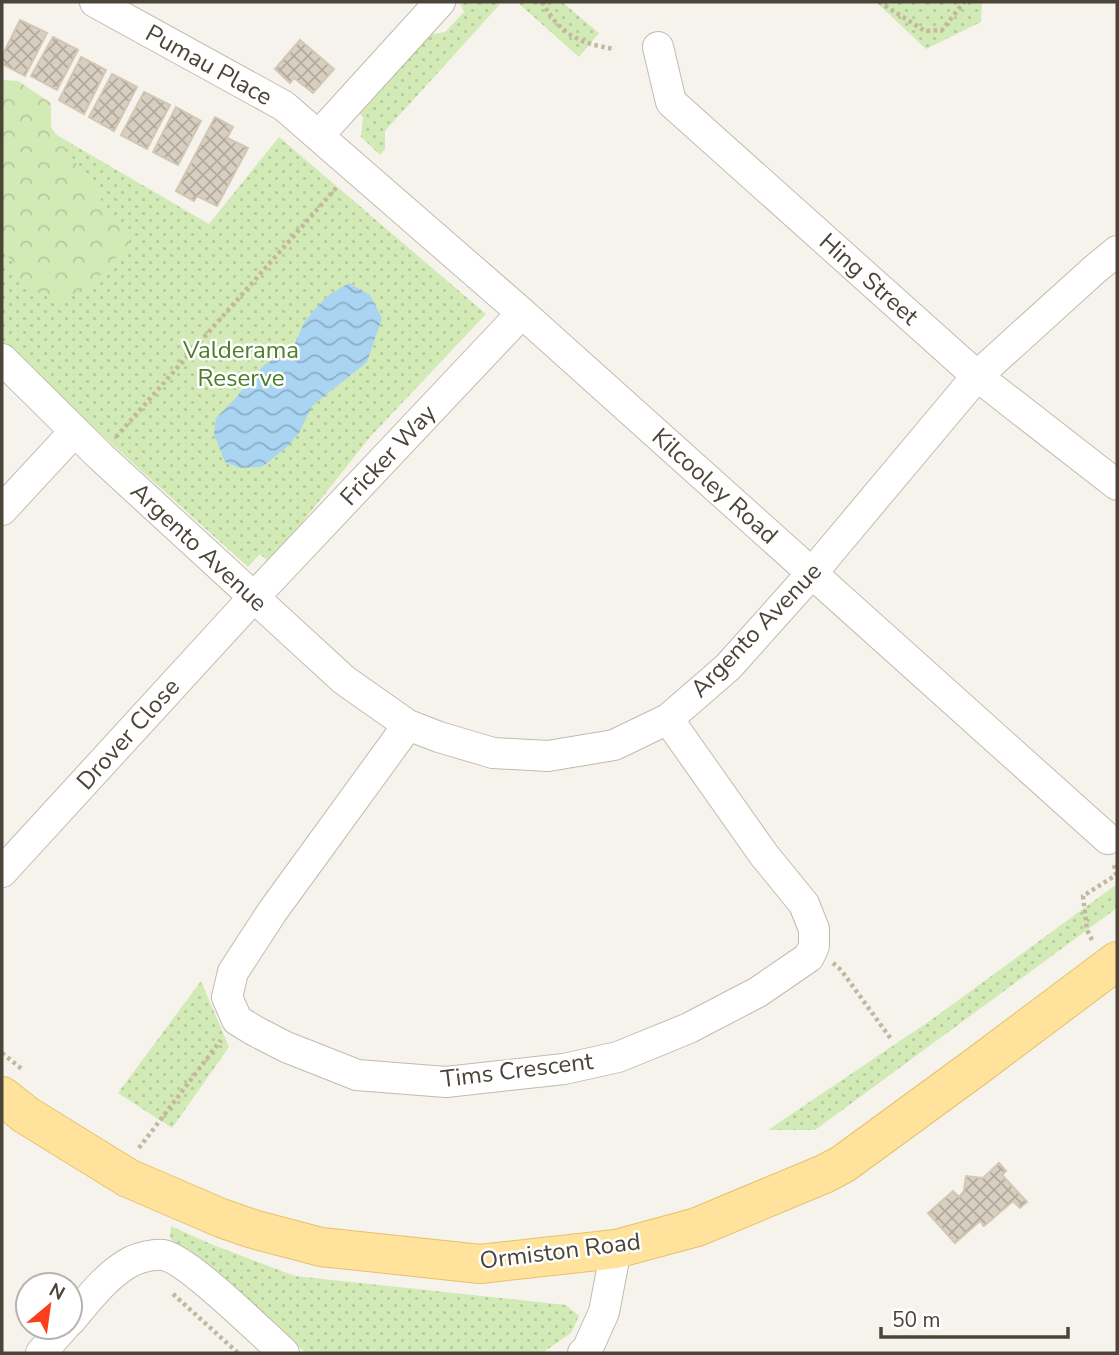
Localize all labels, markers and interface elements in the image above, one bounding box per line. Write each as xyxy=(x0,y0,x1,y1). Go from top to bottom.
street label: Pumau Place xyxy=(140,17,278,113)
street label: Hing Street xyxy=(813,226,926,332)
park label: Valderama Reserve xyxy=(182,334,299,394)
street label: Fricker Way xyxy=(333,397,444,513)
street label: Kilcooley Road xyxy=(645,421,785,551)
street label: Argento Avenue xyxy=(124,475,274,619)
street label: Argento Avenue xyxy=(683,556,829,704)
street label: Drover Close xyxy=(69,671,187,797)
street label: Tims Crescent xyxy=(439,1045,595,1095)
street label: Ormiston Road xyxy=(478,1225,642,1277)
north arrow xyxy=(14,1271,84,1341)
text: N xyxy=(44,1277,69,1307)
scale bar xyxy=(881,1296,1068,1340)
text: 50 m xyxy=(892,1306,941,1334)

